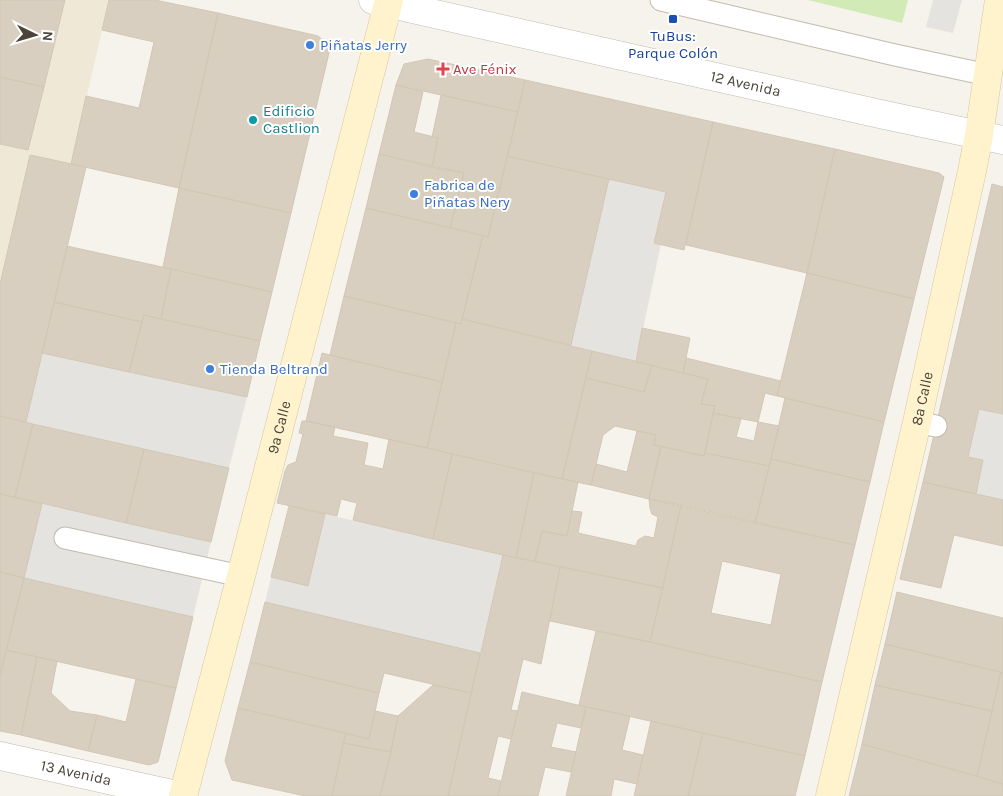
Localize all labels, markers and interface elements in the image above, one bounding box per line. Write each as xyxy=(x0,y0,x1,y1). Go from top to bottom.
north arrow xyxy=(10,10,60,60)
marker: TuBus: Parque Colón xyxy=(667,13,679,25)
place label: TuBus: Parque Colón xyxy=(628,27,718,62)
text: N xyxy=(39,30,56,42)
place label: Piñatas Jerry xyxy=(320,36,407,54)
marker: Piñatas Jerry xyxy=(304,39,316,51)
place label: Ave Fénix xyxy=(453,60,517,78)
marker: Ave Fénix xyxy=(437,63,449,75)
street label: 12 Avenida xyxy=(709,67,783,100)
place label: Edificio Castlion xyxy=(263,102,320,137)
marker: Edificio Castlion xyxy=(247,114,259,126)
place label: Fabrica de Piñatas Nery xyxy=(424,176,510,211)
marker: Fabrica de Piñatas Nery xyxy=(408,188,420,200)
place label: Tienda Beltrand xyxy=(220,360,328,378)
marker: Tienda Beltrand xyxy=(204,363,216,375)
street label: 8a Calle xyxy=(908,370,937,427)
street label: 9a Calle xyxy=(264,399,295,456)
street label: 13 Avenida xyxy=(39,756,113,789)

